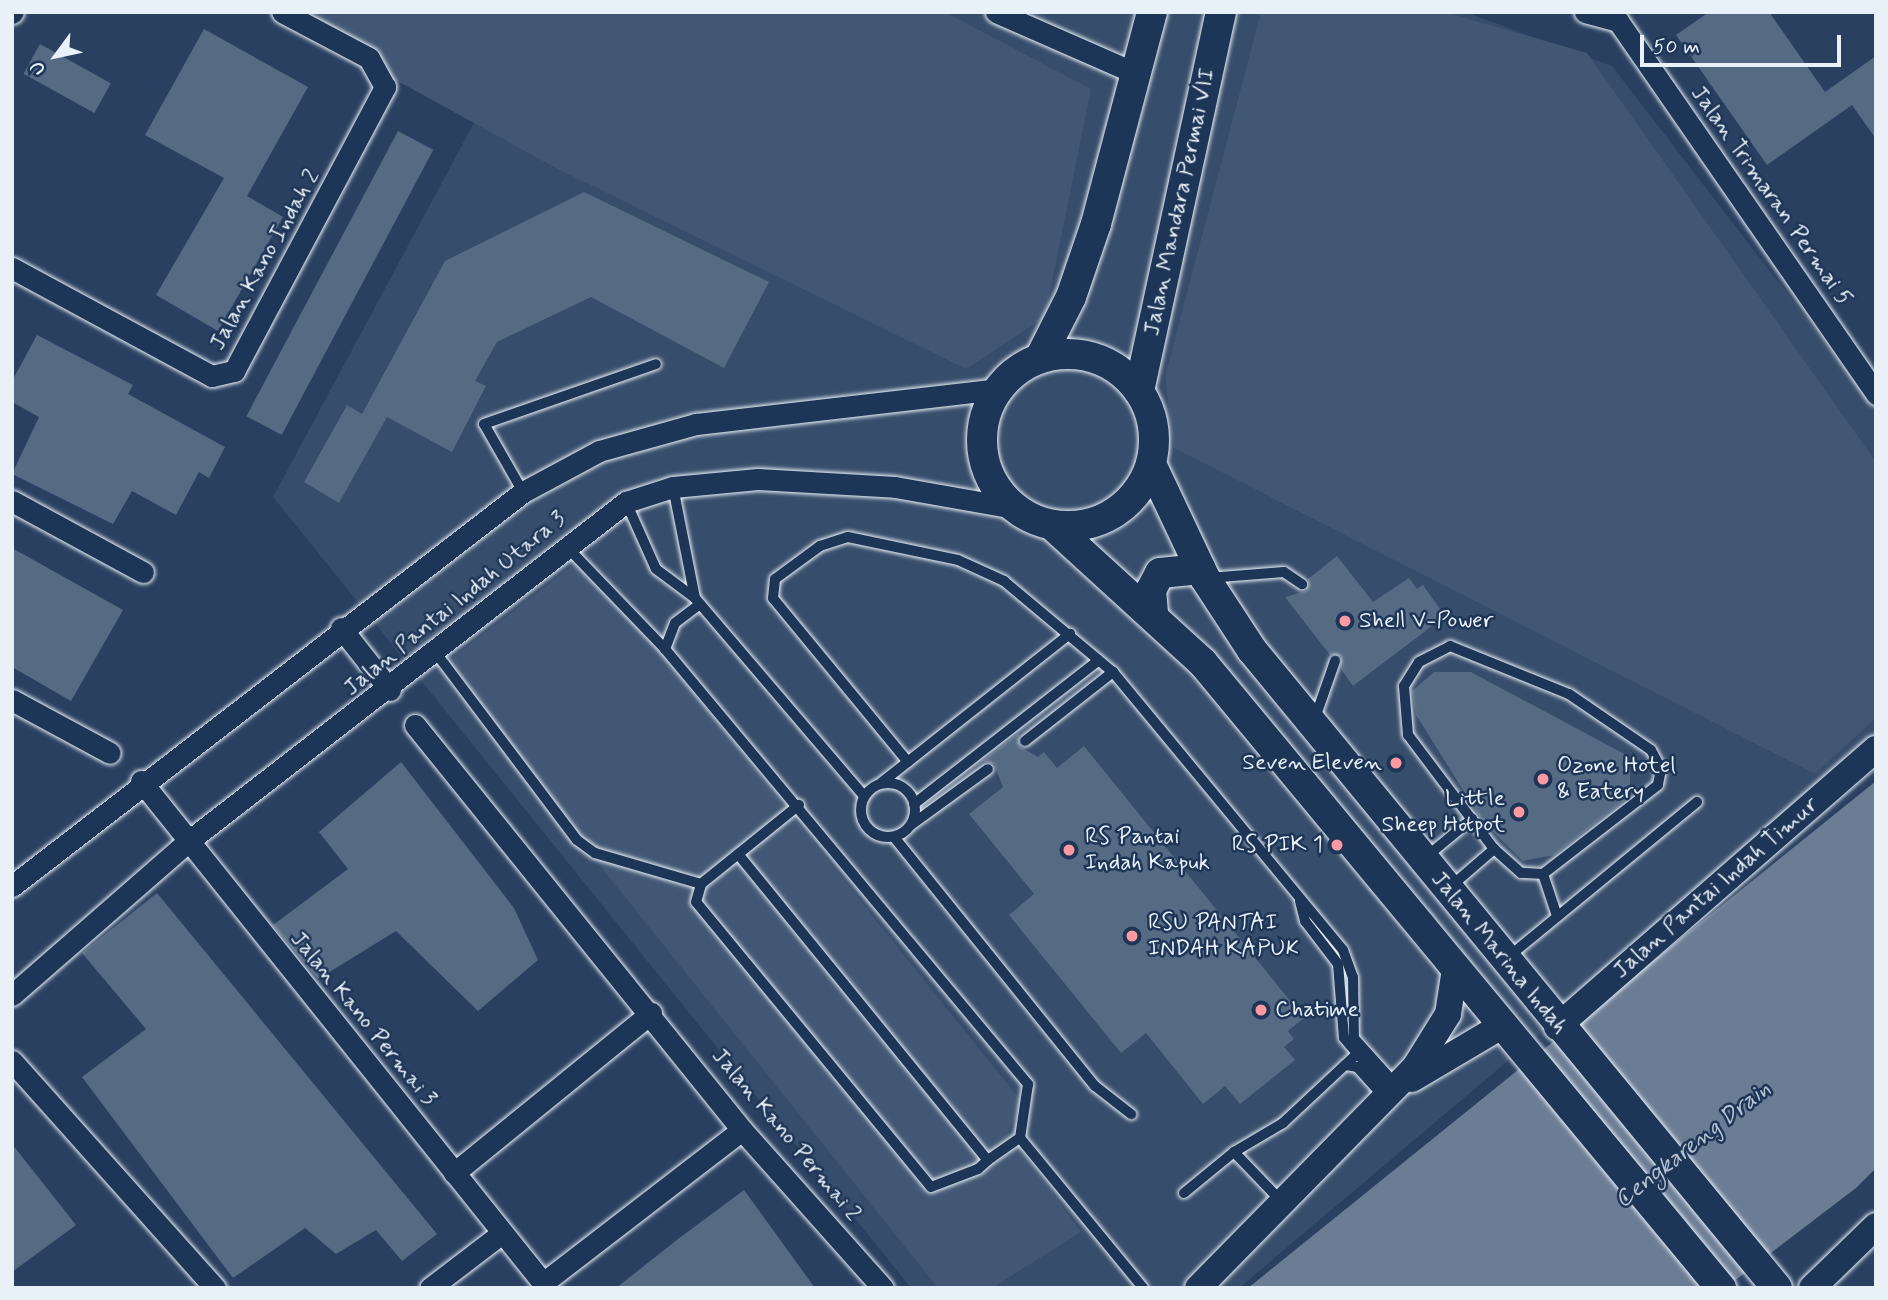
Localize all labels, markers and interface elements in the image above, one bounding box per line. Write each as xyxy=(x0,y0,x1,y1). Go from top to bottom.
north arrow xyxy=(21,21,91,91)
scale bar xyxy=(1643,21,1844,65)
text: 50 m xyxy=(1653,33,1700,61)
text: U xyxy=(24,56,52,80)
street label: Jalan Mandara Permai VII xyxy=(1137,61,1223,343)
street label: Jalan Trimaran Permai 5 xyxy=(1684,80,1858,312)
street label: Jalan Kano Indah 2 xyxy=(205,167,325,353)
street label: Jalan Pantai Indah Utara 3 xyxy=(338,506,572,702)
place label: Shell V-Power xyxy=(1359,607,1494,635)
marker: Shell V-Power xyxy=(1337,613,1353,629)
place label: Seven Eleven xyxy=(1242,749,1382,777)
place label: Ozone Hotel & Eatery xyxy=(1557,752,1670,806)
marker: Seven Eleven xyxy=(1388,755,1404,771)
marker: Ozone Hotel & Eatery xyxy=(1535,771,1551,787)
place label: Little Sheep Hotpot xyxy=(1381,785,1505,839)
street label: Jalan Pantai Indah Timur xyxy=(1610,793,1822,983)
marker: Little Sheep Hotpot xyxy=(1511,804,1527,820)
place label: RS Pantai Indah Kapuk xyxy=(1085,823,1206,877)
place label: RS PIK 1 xyxy=(1234,831,1323,859)
marker: RS PIK 1 xyxy=(1329,837,1345,853)
marker: RS Pantai Indah Kapuk xyxy=(1059,840,1079,860)
street label: Jalan Marina Indah xyxy=(1423,864,1575,1042)
place label: RSU PANTAI INDAH KAPUK xyxy=(1148,909,1299,963)
marker: RSU PANTAI INDAH KAPUK xyxy=(1122,926,1142,946)
street label: Jalan Kano Permai 3 xyxy=(285,928,441,1110)
place label: Chatime xyxy=(1275,996,1359,1024)
marker: Chatime xyxy=(1253,1002,1269,1018)
street label: Jalan Kano Permai 2 xyxy=(707,1044,865,1226)
water label: Cengkareng Drain xyxy=(1607,1073,1779,1217)

